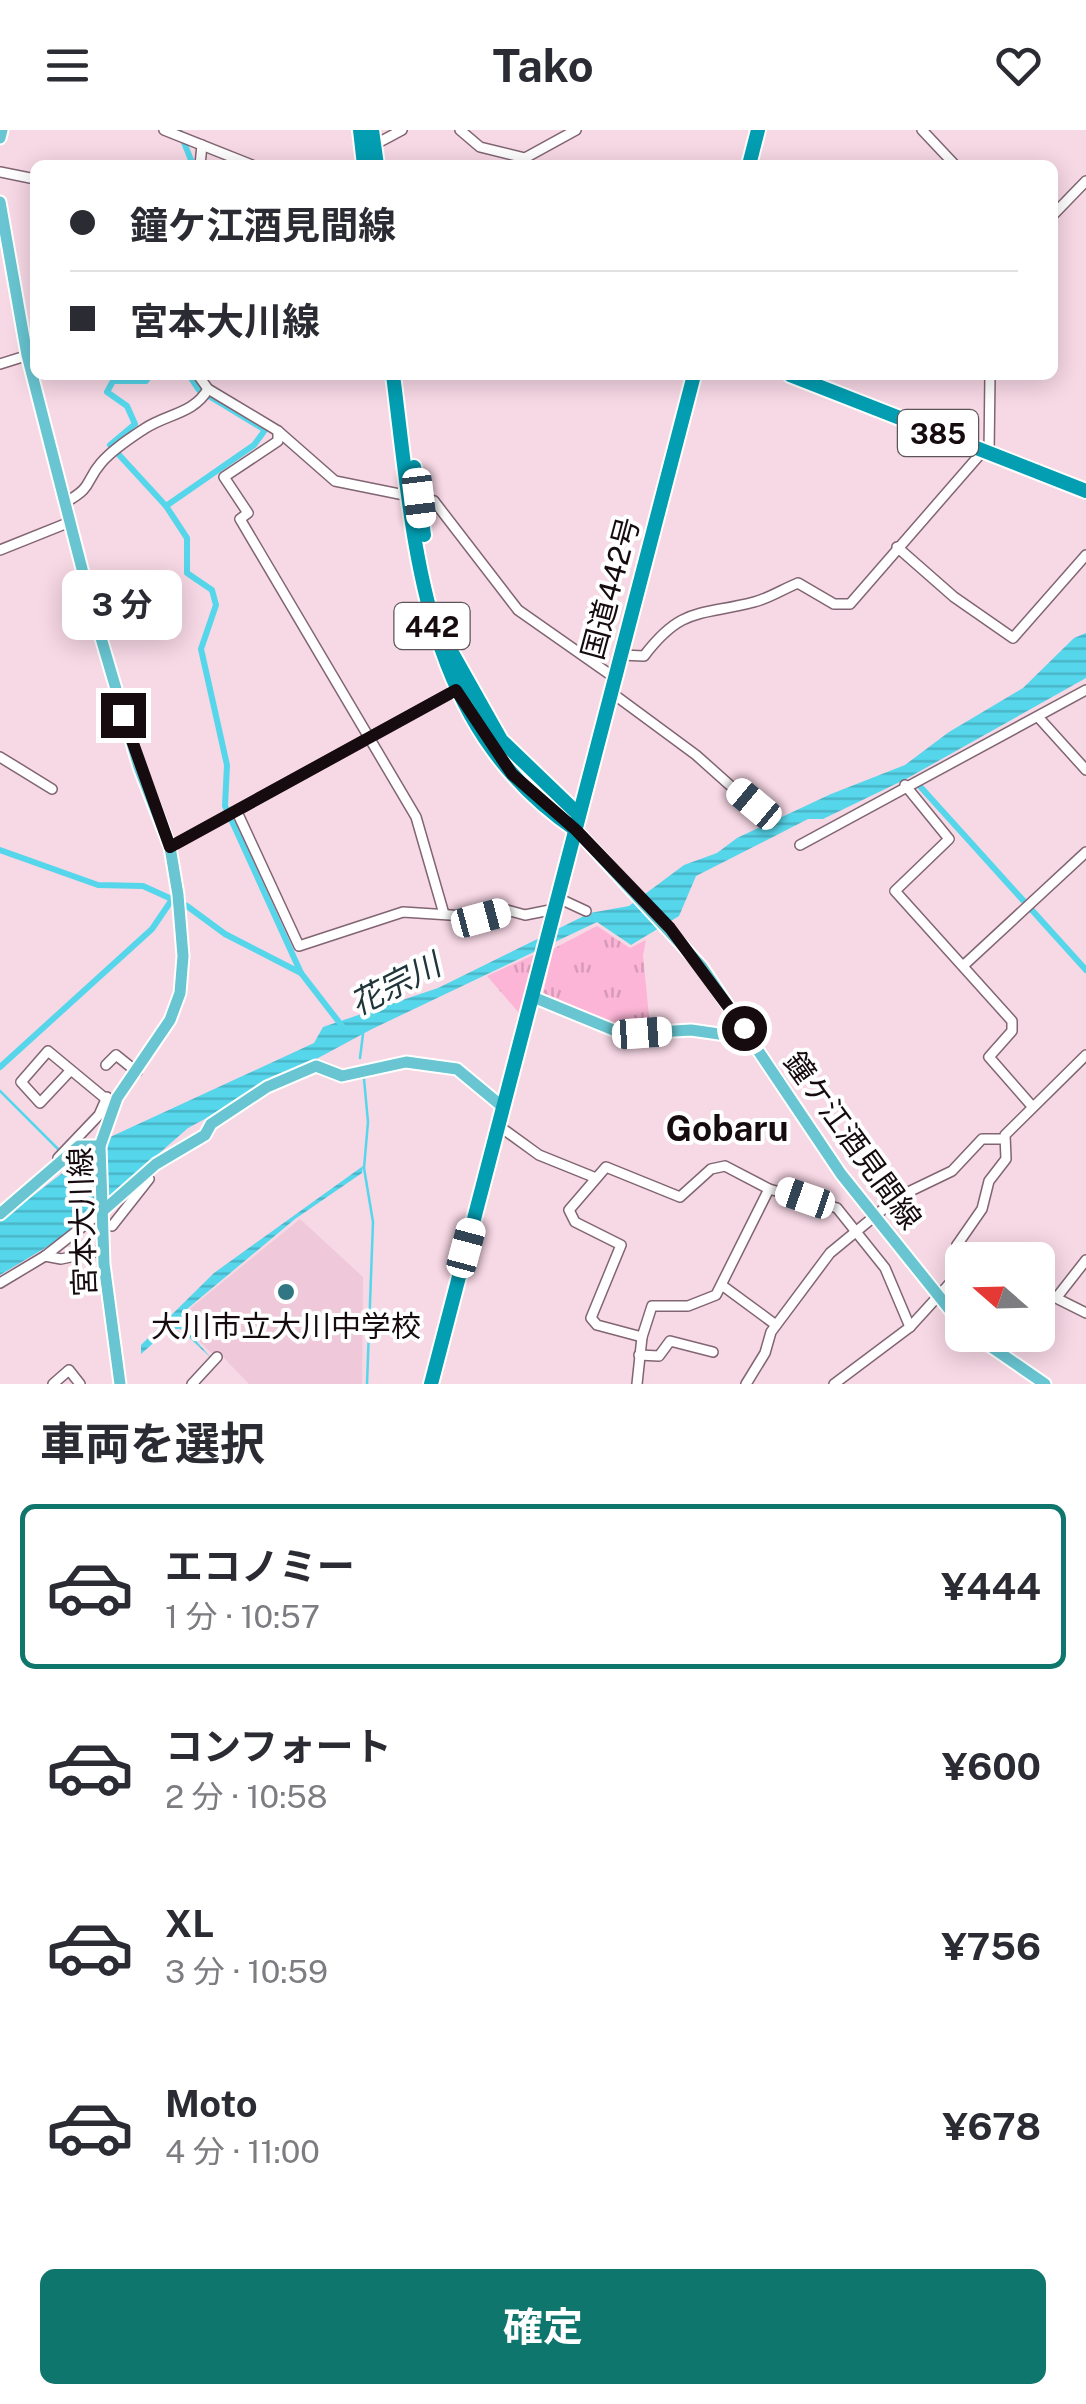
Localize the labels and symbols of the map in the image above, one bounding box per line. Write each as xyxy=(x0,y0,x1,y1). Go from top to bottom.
road number: 385 xyxy=(898,410,978,456)
car xyxy=(400,466,438,530)
street label: 国道442号 xyxy=(574,513,646,663)
callout: 3 分 xyxy=(63,570,183,640)
road number: 442 xyxy=(394,603,470,649)
route end xyxy=(101,693,146,738)
car xyxy=(721,773,787,835)
car xyxy=(448,896,514,940)
water label: 花宗川 xyxy=(344,944,449,1022)
route start xyxy=(722,1006,767,1051)
car xyxy=(611,1016,673,1050)
street label: 鐘ケ江酒見間線 xyxy=(777,1044,929,1236)
district label: Gobaru xyxy=(666,1108,788,1149)
street label: 宮本大川線 xyxy=(61,1146,103,1298)
car xyxy=(772,1174,838,1222)
car xyxy=(444,1215,488,1281)
north arrow xyxy=(945,1242,1055,1352)
marker: 大川市立大川中学校 xyxy=(275,1281,297,1303)
place label: 大川市立大川中学校 xyxy=(151,1308,421,1344)

